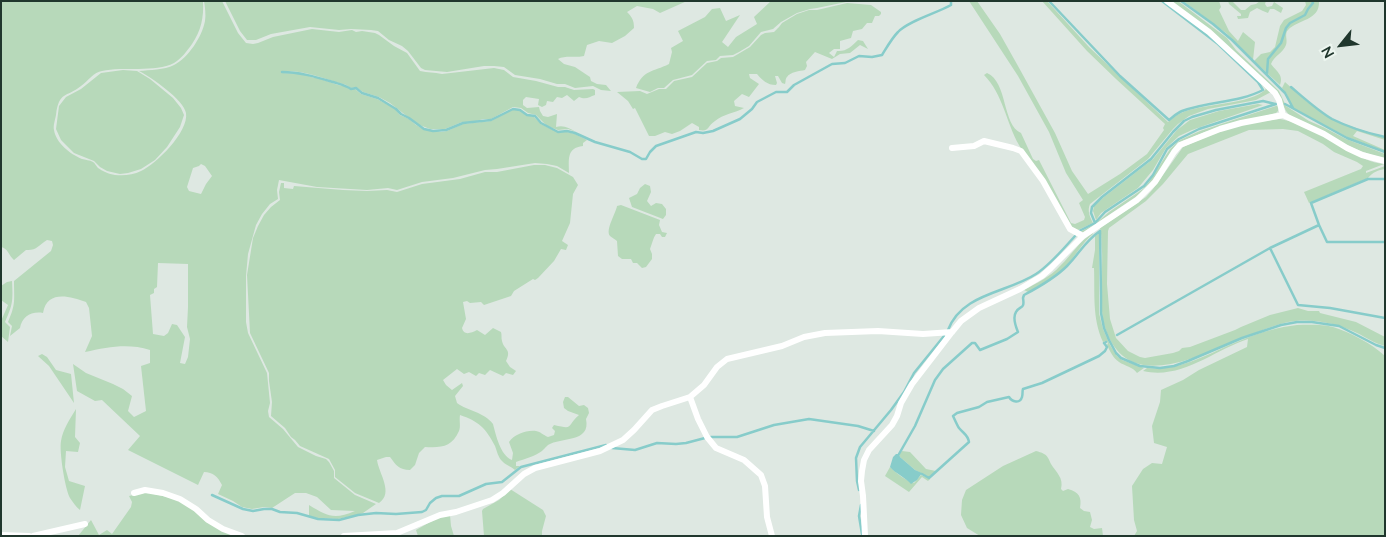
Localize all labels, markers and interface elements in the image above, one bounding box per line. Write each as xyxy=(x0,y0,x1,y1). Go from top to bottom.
north arrow xyxy=(1316,20,1366,70)
text: N xyxy=(1317,44,1337,61)

